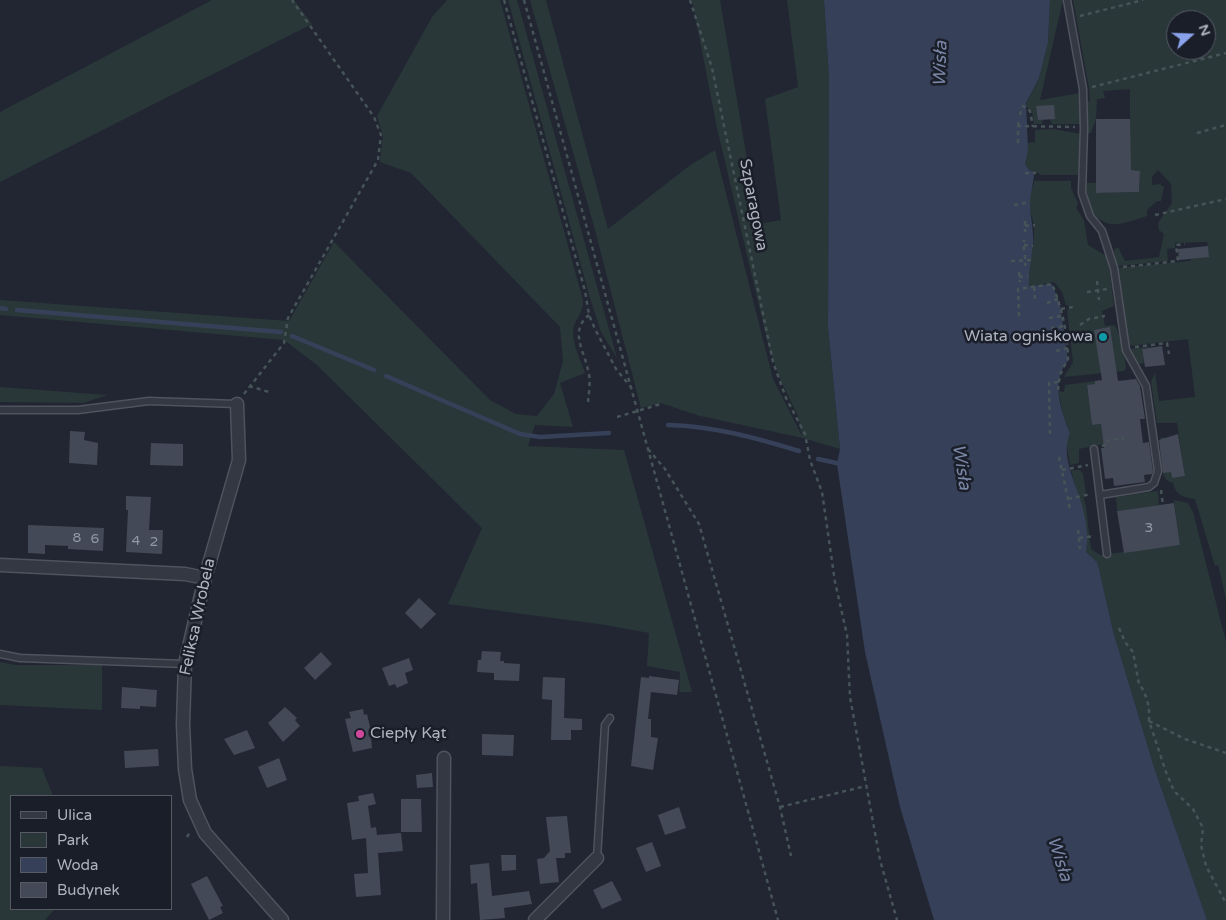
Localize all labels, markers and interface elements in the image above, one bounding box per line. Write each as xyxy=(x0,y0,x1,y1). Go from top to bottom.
north arrow xyxy=(1166,10,1216,60)
text: N xyxy=(1195,22,1215,38)
water label: Wisła xyxy=(929,41,953,87)
street label: Szparagowa xyxy=(735,157,771,253)
place label: Wiata ogniskowa xyxy=(964,327,1093,347)
marker: Wiata ogniskowa xyxy=(1097,331,1109,343)
water label: Wisła xyxy=(947,443,975,491)
house number: 3 xyxy=(1145,520,1153,536)
house number: 8 xyxy=(73,530,81,546)
house number: 6 xyxy=(91,531,99,547)
house number: 4 xyxy=(132,533,140,549)
house number: 2 xyxy=(150,534,158,550)
street label: Feliksa Wrobela xyxy=(176,557,220,677)
place label: Ciepły Kąt xyxy=(370,724,447,744)
marker: Ciepły Kąt xyxy=(354,728,366,740)
legend xyxy=(10,795,172,910)
text: Ulica xyxy=(57,806,92,824)
text: Park xyxy=(57,831,89,849)
water label: Wisła xyxy=(1042,834,1076,884)
text: Woda xyxy=(57,856,99,874)
text: Budynek xyxy=(57,881,120,899)

